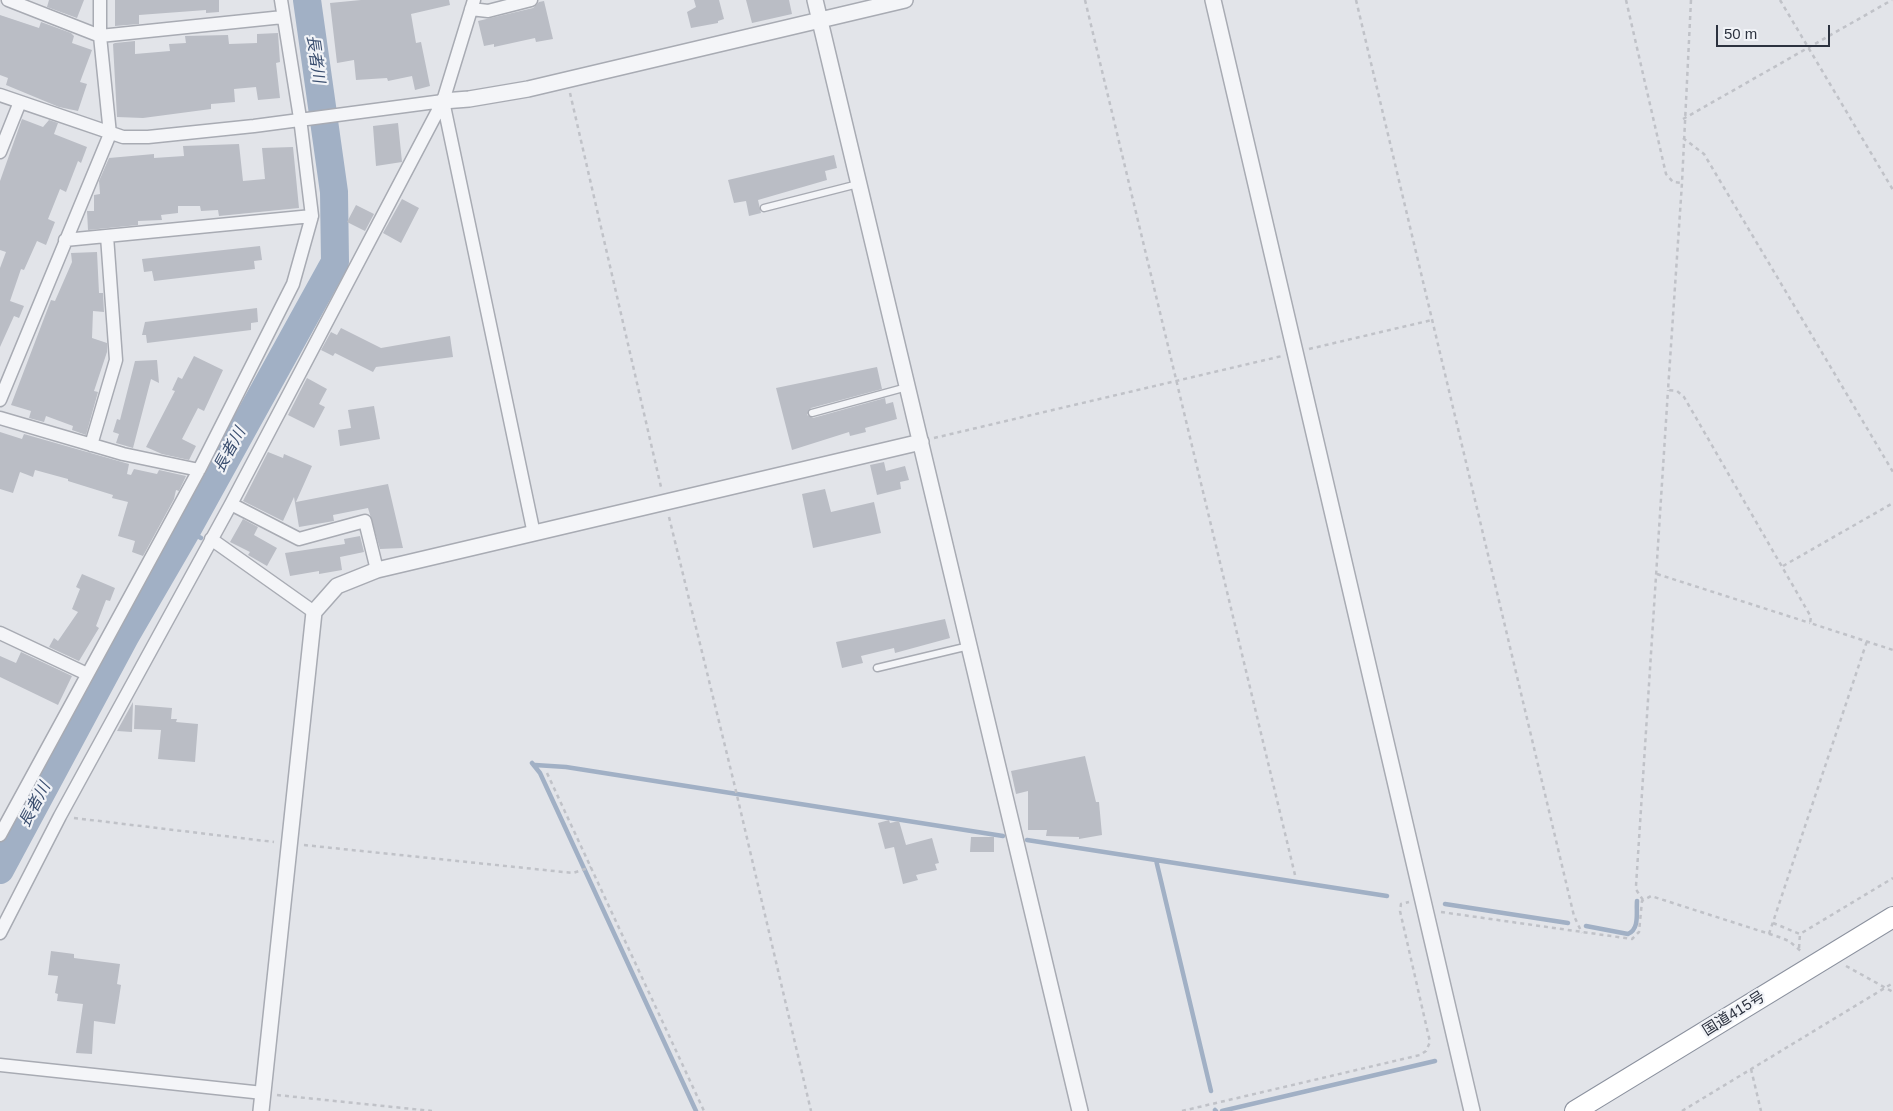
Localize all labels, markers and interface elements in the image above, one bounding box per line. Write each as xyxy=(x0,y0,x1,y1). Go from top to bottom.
scale bar xyxy=(1718,15,1832,47)
text: 50 m xyxy=(1724,25,1757,42)
water label: 長者川 xyxy=(302,34,328,84)
water label: 長者川 xyxy=(210,424,250,476)
water label: 長者川 xyxy=(15,779,55,831)
street label: 国道415号 xyxy=(1700,988,1768,1040)

